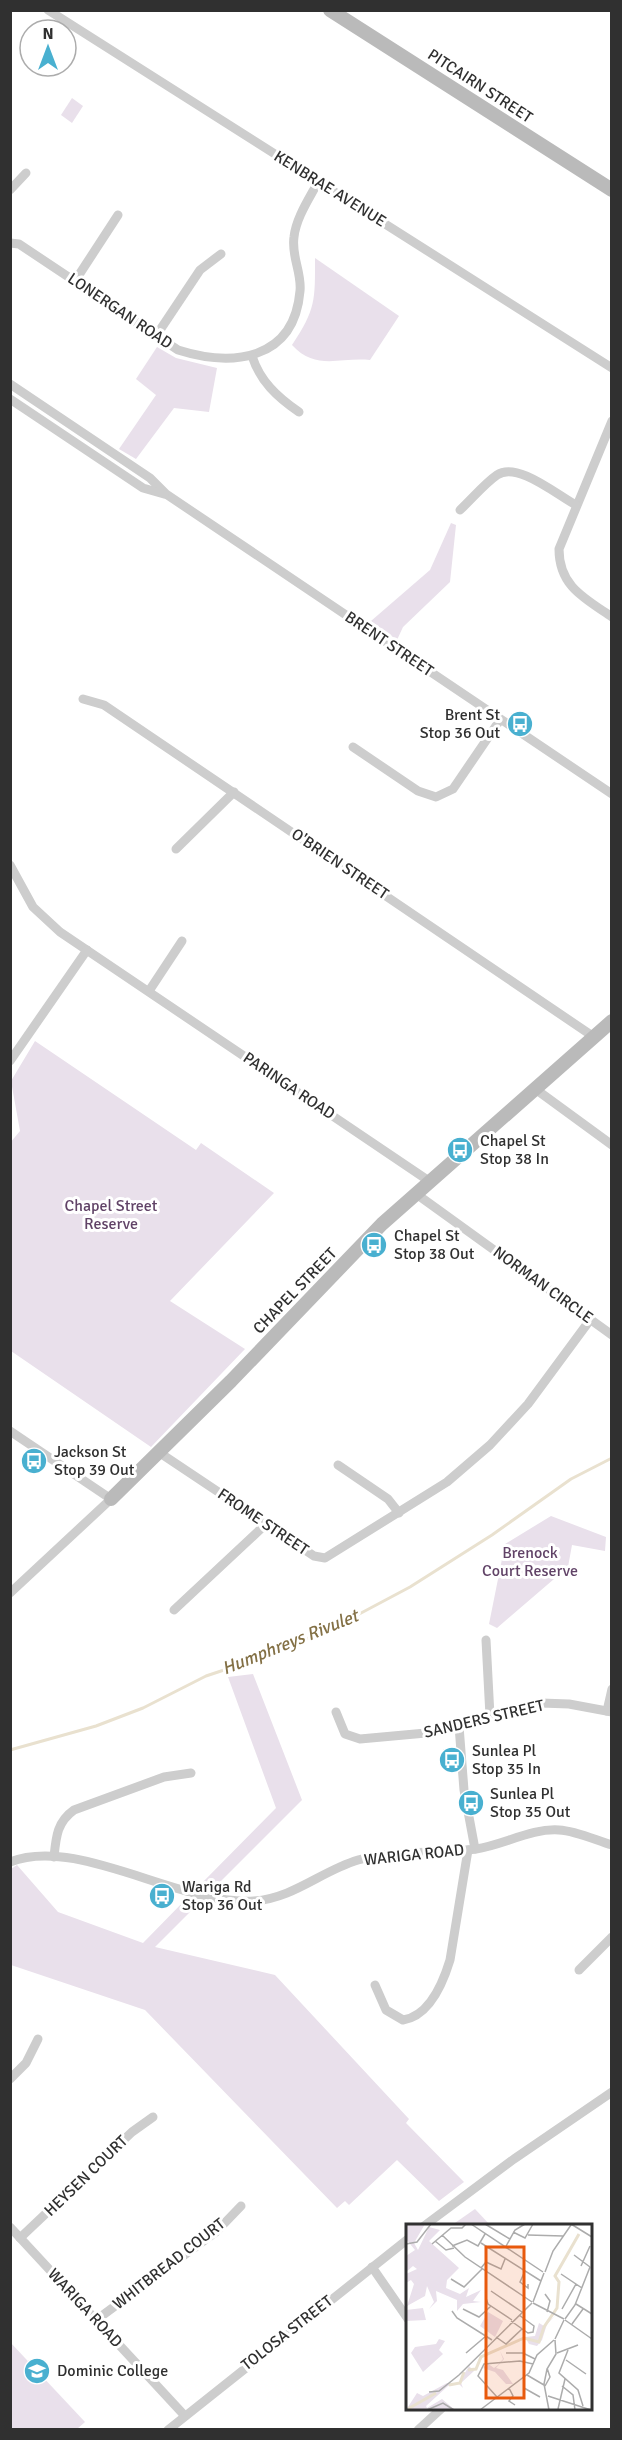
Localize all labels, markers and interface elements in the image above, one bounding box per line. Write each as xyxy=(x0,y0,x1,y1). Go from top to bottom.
north arrow xyxy=(18,18,78,78)
text: N xyxy=(42,24,54,44)
street label: PITCAIRN STREET xyxy=(424,45,536,127)
street label: KENBRAE AVENUE xyxy=(270,146,390,232)
street label: LONERGAN ROAD xyxy=(64,269,176,353)
street label: BRENT STREET xyxy=(341,607,437,681)
place label: Brent St Stop 36 Out xyxy=(420,705,500,743)
bus stop icon: Brent St Stop 36 Out xyxy=(505,709,535,739)
street label: O'BRIEN STREET xyxy=(287,824,393,904)
street label: PARINGA ROAD xyxy=(239,1048,339,1124)
place label: Chapel St Stop 38 In xyxy=(480,1131,549,1169)
bus stop icon: Chapel St Stop 38 In xyxy=(445,1135,475,1165)
park label: Chapel Street Reserve xyxy=(65,1196,158,1234)
place label: Chapel St Stop 38 Out xyxy=(394,1226,475,1264)
bus stop icon: Chapel St Stop 38 Out xyxy=(359,1230,389,1260)
street label: NORMAN CIRCLE xyxy=(489,1242,597,1328)
street label: CHAPEL STREET xyxy=(249,1244,341,1338)
place label: Jackson St Stop 39 Out xyxy=(54,1442,135,1480)
bus stop icon: Jackson St Stop 39 Out xyxy=(19,1446,49,1476)
street label: FROME STREET xyxy=(214,1484,312,1560)
park label: Brenock Court Reserve xyxy=(482,1543,578,1581)
water label: Humphreys Rivulet xyxy=(219,1604,364,1679)
street label: SANDERS STREET xyxy=(422,1695,546,1743)
place label: Sunlea Pl Stop 35 In xyxy=(472,1741,541,1779)
bus stop icon: Sunlea Pl Stop 35 In xyxy=(437,1745,467,1775)
place label: Sunlea Pl Stop 35 Out xyxy=(490,1784,571,1822)
bus stop icon: Sunlea Pl Stop 35 Out xyxy=(456,1788,486,1818)
street label: WARIGA ROAD xyxy=(363,1840,465,1870)
place label: Wariga Rd Stop 36 Out xyxy=(182,1877,263,1915)
bus stop icon: Wariga Rd Stop 36 Out xyxy=(147,1881,177,1911)
street label: HEYSEN COURT xyxy=(40,2131,132,2221)
street label: WHITBREAD COURT xyxy=(109,2214,229,2314)
inset map xyxy=(406,2224,592,2410)
street label: WARIGA ROAD xyxy=(43,2264,127,2352)
street label: TOLOSA STREET xyxy=(237,2291,337,2375)
school or university icon: Dominic College xyxy=(22,2356,52,2386)
place label: Dominic College xyxy=(57,2361,168,2381)

